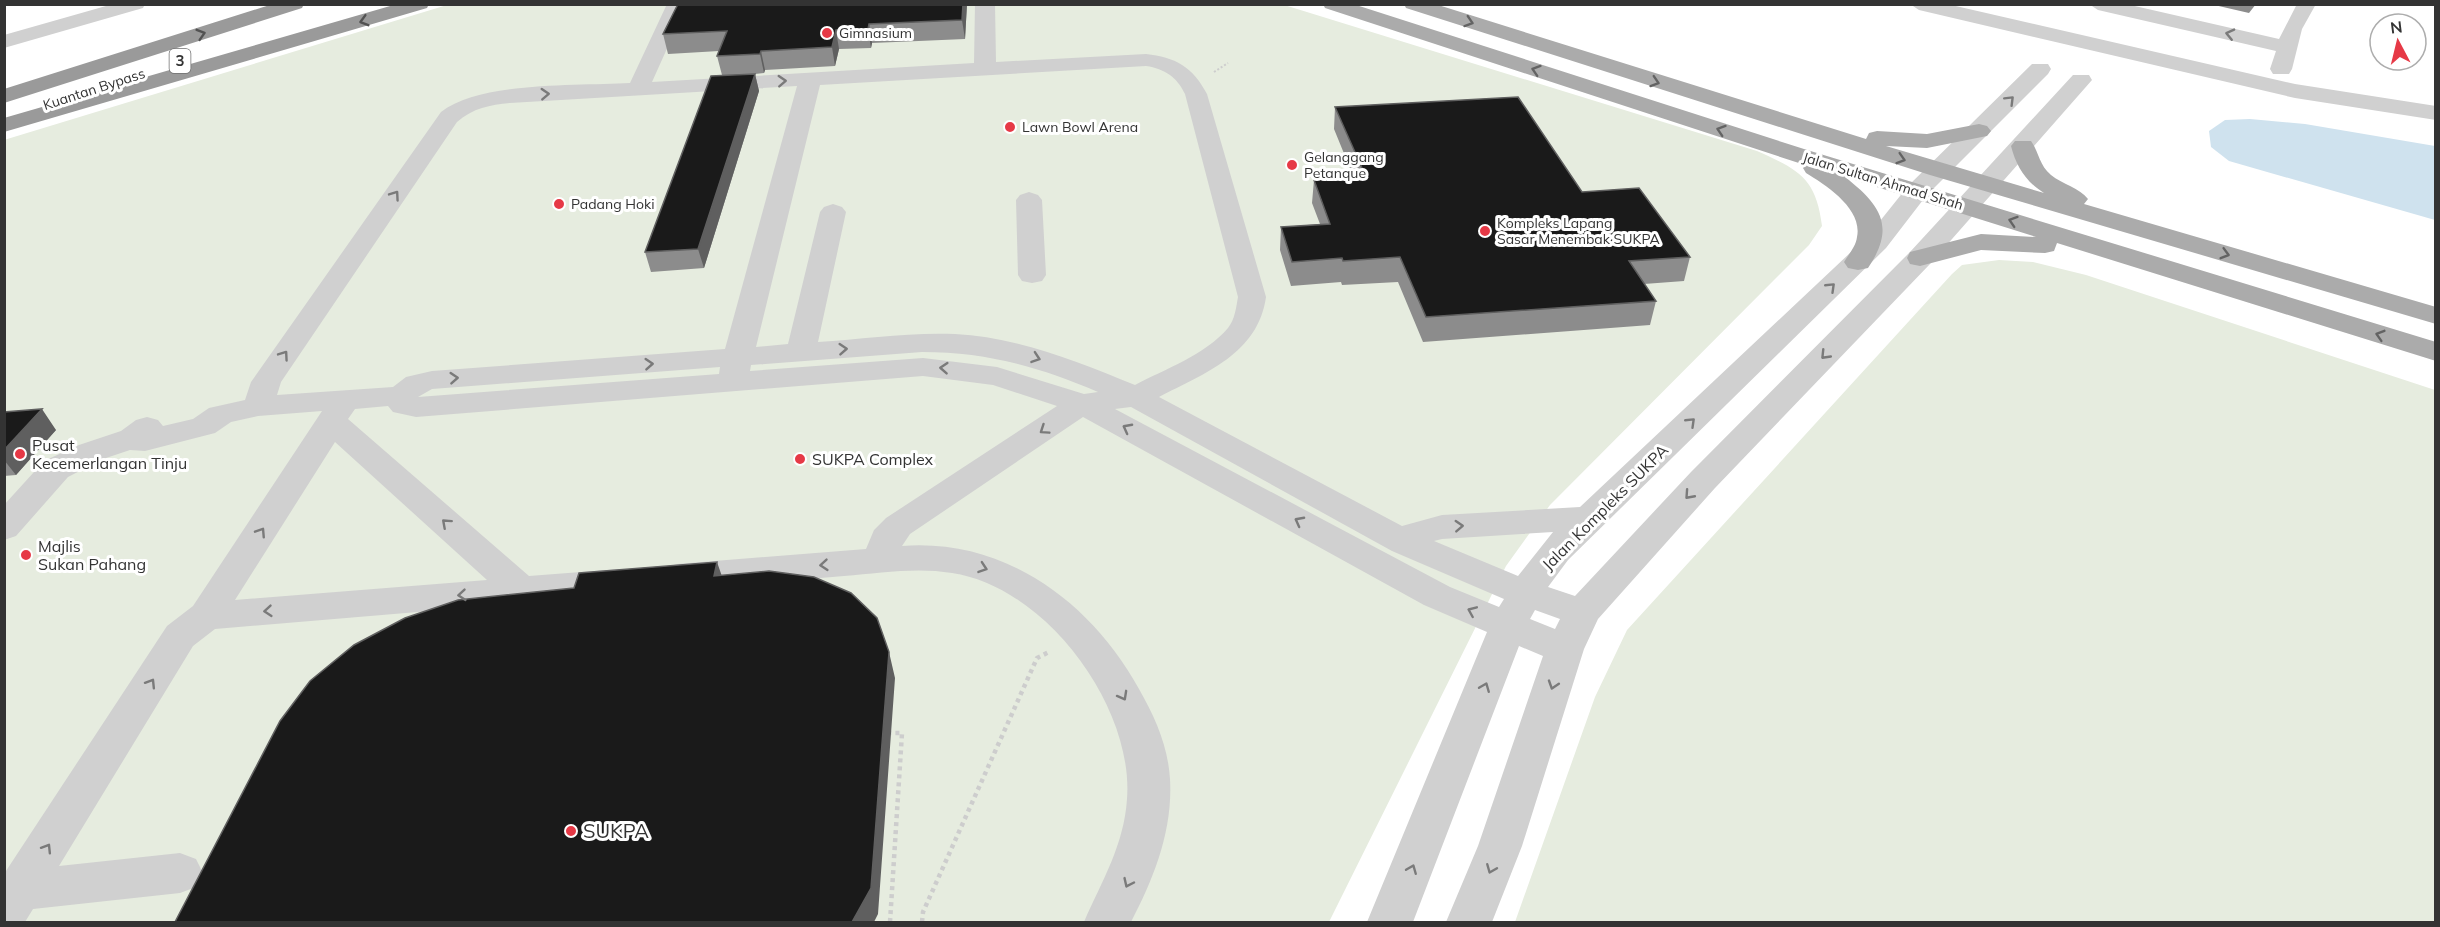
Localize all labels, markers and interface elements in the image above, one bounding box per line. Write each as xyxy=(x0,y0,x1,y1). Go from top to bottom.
north arrow xyxy=(2368,12,2428,72)
one-way arrow xyxy=(359,14,369,26)
one-way arrow xyxy=(1463,15,1474,28)
text: N xyxy=(2389,16,2403,38)
place label: Gimnasium xyxy=(839,24,912,42)
marker: Gimnasium xyxy=(820,26,834,40)
one-way arrow xyxy=(195,29,206,41)
one-way arrow xyxy=(2225,29,2235,42)
road number: 3 xyxy=(170,49,190,73)
street label: Kuantan Bypass xyxy=(41,64,147,114)
one-way arrow xyxy=(1531,65,1542,77)
one-way arrow xyxy=(1649,74,1660,87)
one-way arrow xyxy=(777,75,786,88)
one-way arrow xyxy=(540,88,549,101)
one-way arrow xyxy=(2004,96,2014,107)
place label: Lawn Bowl Arena xyxy=(1022,118,1138,136)
marker: Lawn Bowl Arena xyxy=(1003,120,1017,134)
one-way arrow xyxy=(1716,125,1727,137)
place label: Gelanggang Petanque xyxy=(1304,148,1384,182)
street label: Jalan Sultan Ahmad Shah xyxy=(1801,148,1965,214)
one-way arrow xyxy=(1895,152,1906,164)
marker: Gelanggang Petanque xyxy=(1285,158,1299,172)
one-way arrow xyxy=(388,190,399,201)
place label: Padang Hoki xyxy=(571,195,655,213)
marker: Padang Hoki xyxy=(552,197,566,211)
place label: Kompleks Lapang Sasar Menembak SUKPA xyxy=(1497,214,1661,248)
one-way arrow xyxy=(2008,216,2019,228)
marker: Kompleks Lapang Sasar Menembak SUKPA xyxy=(1478,224,1492,238)
one-way arrow xyxy=(2219,247,2229,259)
one-way arrow xyxy=(1824,283,1835,294)
one-way arrow xyxy=(2375,330,2386,342)
one-way arrow xyxy=(839,343,848,356)
one-way arrow xyxy=(1821,349,1832,359)
one-way arrow xyxy=(277,351,288,362)
one-way arrow xyxy=(1030,351,1041,363)
one-way arrow xyxy=(644,357,653,370)
one-way arrow xyxy=(939,362,948,375)
one-way arrow xyxy=(450,372,459,385)
one-way arrow xyxy=(1684,418,1695,429)
one-way arrow xyxy=(1039,422,1050,433)
one-way arrow xyxy=(1123,424,1134,435)
place label: Pusat Kecemerlangan Tinju xyxy=(32,435,187,473)
street label: Jalan Kompleks SUKPA xyxy=(1538,440,1672,574)
marker: Pusat Kecemerlangan Tinju xyxy=(13,447,27,461)
place label: SUKPA Complex xyxy=(812,449,934,469)
marker: SUKPA Complex xyxy=(793,452,807,466)
one-way arrow xyxy=(1685,488,1696,499)
one-way arrow xyxy=(1295,517,1305,528)
one-way arrow xyxy=(442,519,453,530)
one-way arrow xyxy=(1454,519,1463,532)
one-way arrow xyxy=(254,528,265,539)
place label: Majlis Sukan Pahang xyxy=(38,536,146,574)
marker: Majlis Sukan Pahang xyxy=(19,548,33,562)
one-way arrow xyxy=(820,558,829,571)
one-way arrow xyxy=(977,560,988,573)
one-way arrow xyxy=(458,588,467,601)
one-way arrow xyxy=(263,604,272,617)
one-way arrow xyxy=(1467,606,1478,618)
one-way arrow xyxy=(144,679,155,690)
one-way arrow xyxy=(1548,679,1560,690)
one-way arrow xyxy=(1477,683,1490,693)
one-way arrow xyxy=(1116,690,1127,700)
place label: SUKPA xyxy=(583,818,649,843)
marker: SUKPA xyxy=(564,824,578,838)
one-way arrow xyxy=(39,844,51,854)
one-way arrow xyxy=(1405,864,1418,874)
one-way arrow xyxy=(1485,864,1498,874)
one-way arrow xyxy=(1123,877,1135,888)

